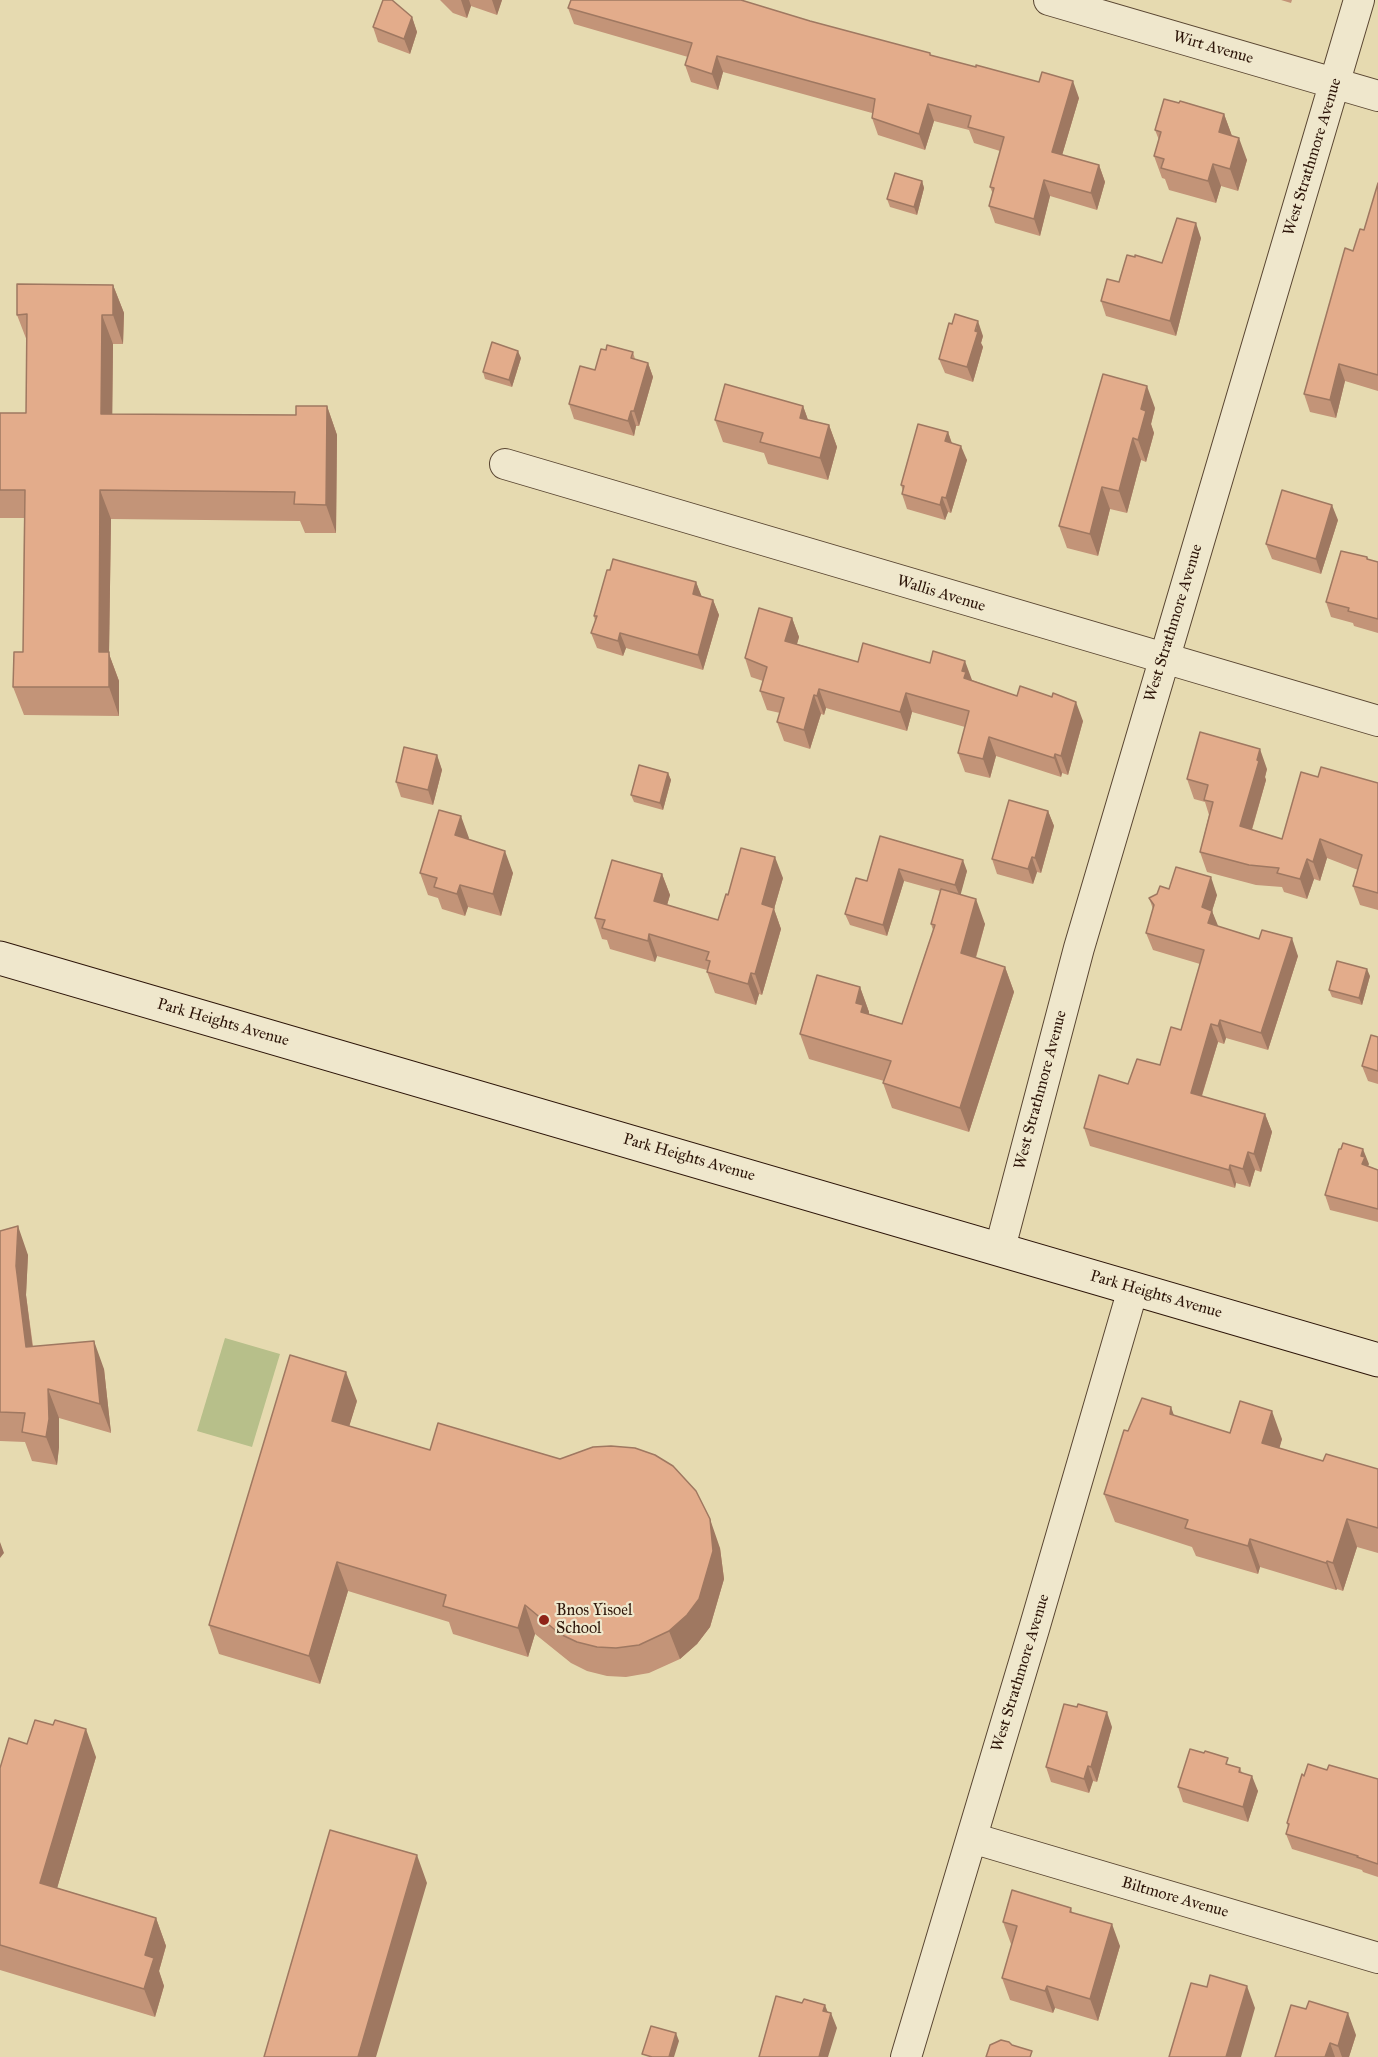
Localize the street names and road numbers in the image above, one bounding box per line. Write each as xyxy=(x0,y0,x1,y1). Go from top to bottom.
street label: Wirt Avenue xyxy=(1171,27,1255,69)
street label: West Strathmore Avenue xyxy=(1280,76,1346,238)
street label: West Strathmore Avenue xyxy=(1141,542,1207,704)
street label: Wallis Avenue xyxy=(894,571,988,617)
street label: Park Heights Avenue xyxy=(155,995,291,1051)
street label: West Strathmore Avenue xyxy=(1011,1008,1071,1172)
street label: Park Heights Avenue xyxy=(621,1130,757,1186)
street label: Park Heights Avenue xyxy=(1088,1267,1224,1323)
street label: West Strathmore Avenue xyxy=(988,1592,1054,1754)
street label: Biltmore Avenue xyxy=(1119,1874,1231,1922)

